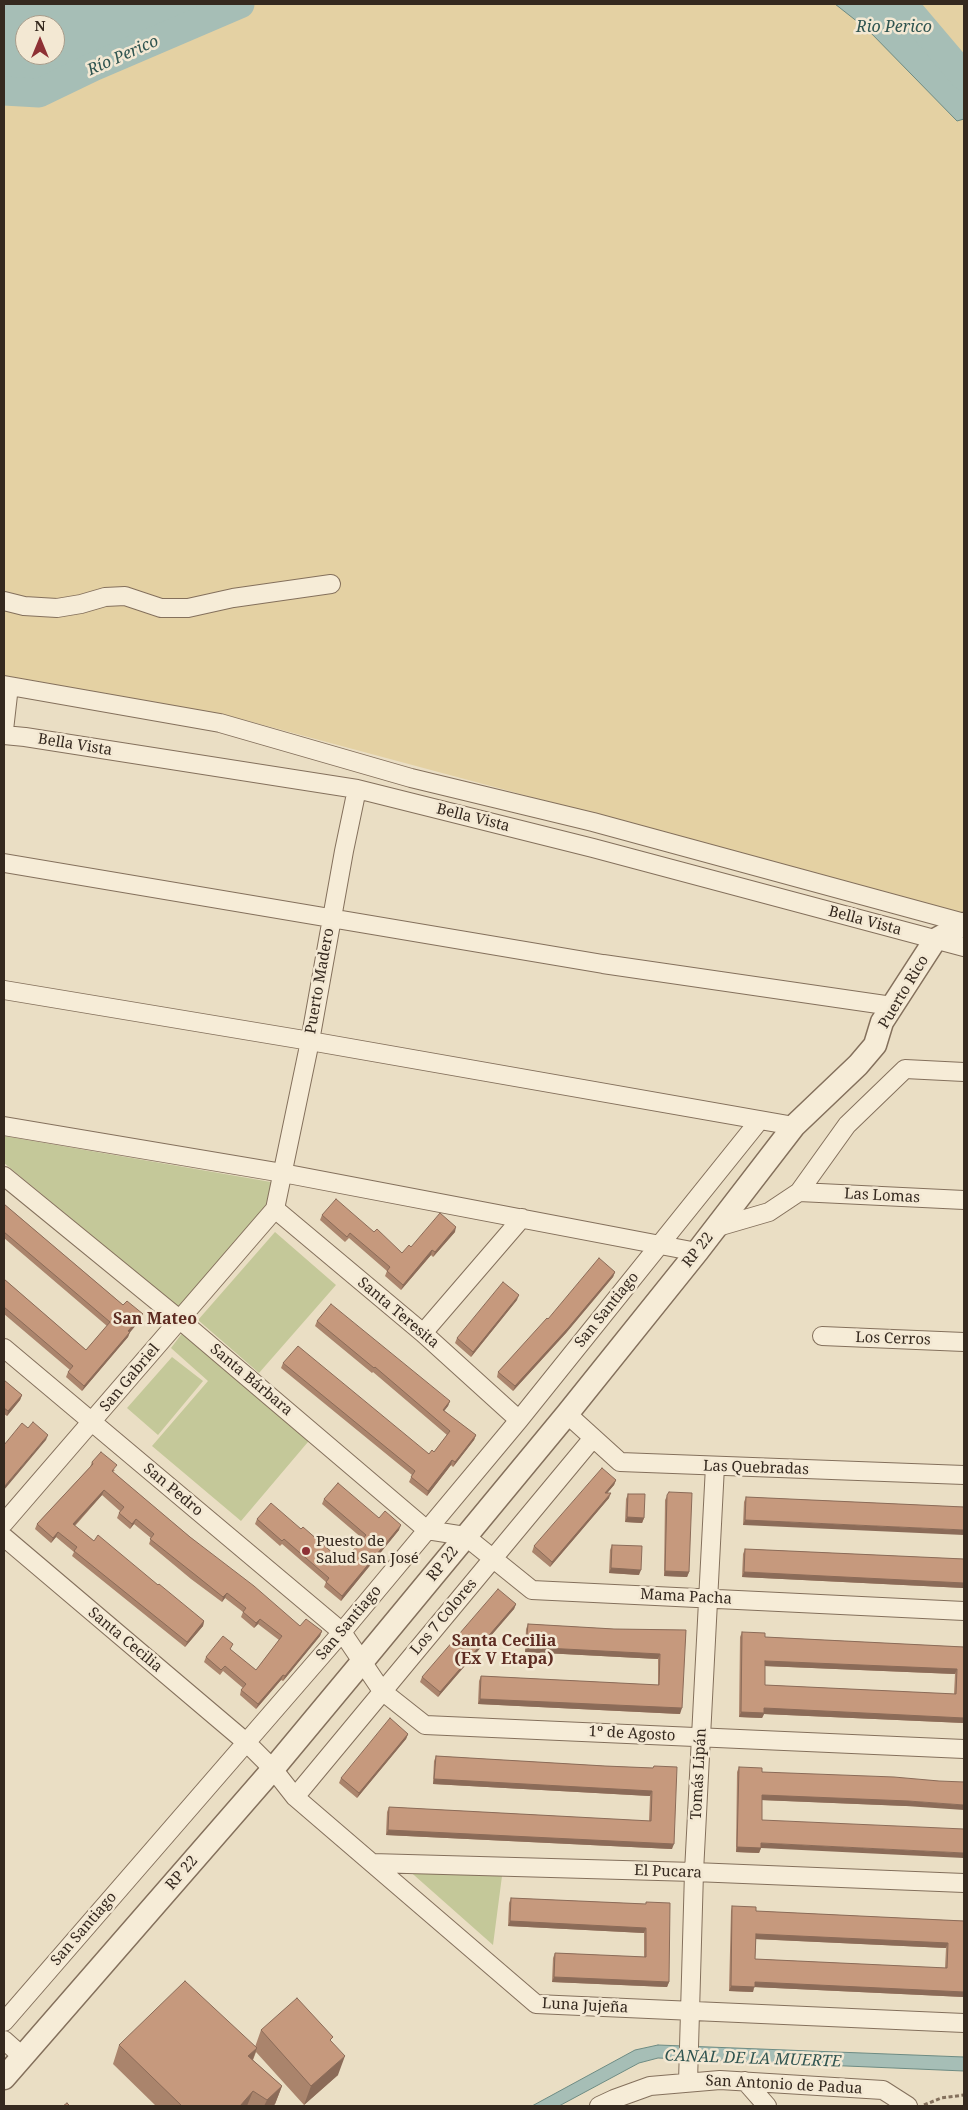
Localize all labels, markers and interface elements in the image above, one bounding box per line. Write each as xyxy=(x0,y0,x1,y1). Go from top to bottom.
north arrow xyxy=(15,15,65,65)
text: N xyxy=(34,16,46,35)
water label: Rio Perico xyxy=(856,17,932,37)
water label: Río Perico xyxy=(84,32,162,80)
street label: Bella Vista xyxy=(37,730,113,760)
street label: Bella Vista xyxy=(434,800,512,836)
street label: Bella Vista xyxy=(826,903,904,939)
street label: Puerto Madero xyxy=(302,927,338,1035)
street label: Puerto Rico xyxy=(875,952,933,1032)
street label: Las Lomas xyxy=(844,1185,920,1207)
street label: RP 22 xyxy=(679,1229,717,1271)
street label: San Santiago xyxy=(571,1269,643,1351)
street label: Santa Teresita xyxy=(354,1274,442,1352)
district label: San Mateo xyxy=(113,1309,197,1329)
street label: Los Cerros xyxy=(855,1329,931,1349)
street label: San Gabriel xyxy=(96,1340,164,1416)
street label: Santa Bárbara xyxy=(206,1340,296,1420)
street label: Las Quebradas xyxy=(703,1457,809,1479)
street label: San Pedro xyxy=(140,1460,206,1520)
place label: Puesto de Salud San José xyxy=(316,1533,419,1568)
street label: RP 22 xyxy=(424,1543,462,1585)
marker: Puesto de Salud San José xyxy=(300,1545,312,1557)
street label: Los 7 Colores xyxy=(407,1575,481,1659)
street label: San Santiago xyxy=(313,1582,385,1664)
street label: Mama Pacha xyxy=(640,1586,732,1608)
street label: Santa Cecilia xyxy=(84,1604,166,1676)
district label: Santa Cecilia (Ex V Etapa) xyxy=(452,1631,556,1669)
street label: 1º de Agosto xyxy=(588,1723,676,1745)
street label: Tomás Lipán xyxy=(688,1728,710,1820)
street label: RP 22 xyxy=(162,1852,202,1894)
street label: El Pucara xyxy=(634,1862,702,1882)
street label: San Santiago xyxy=(47,1888,121,1970)
street label: Luna Jujeña xyxy=(541,1995,629,2017)
water label: CANAL DE LA MUERTE xyxy=(664,2046,842,2072)
street label: San Antonio de Padua xyxy=(705,2072,863,2098)

